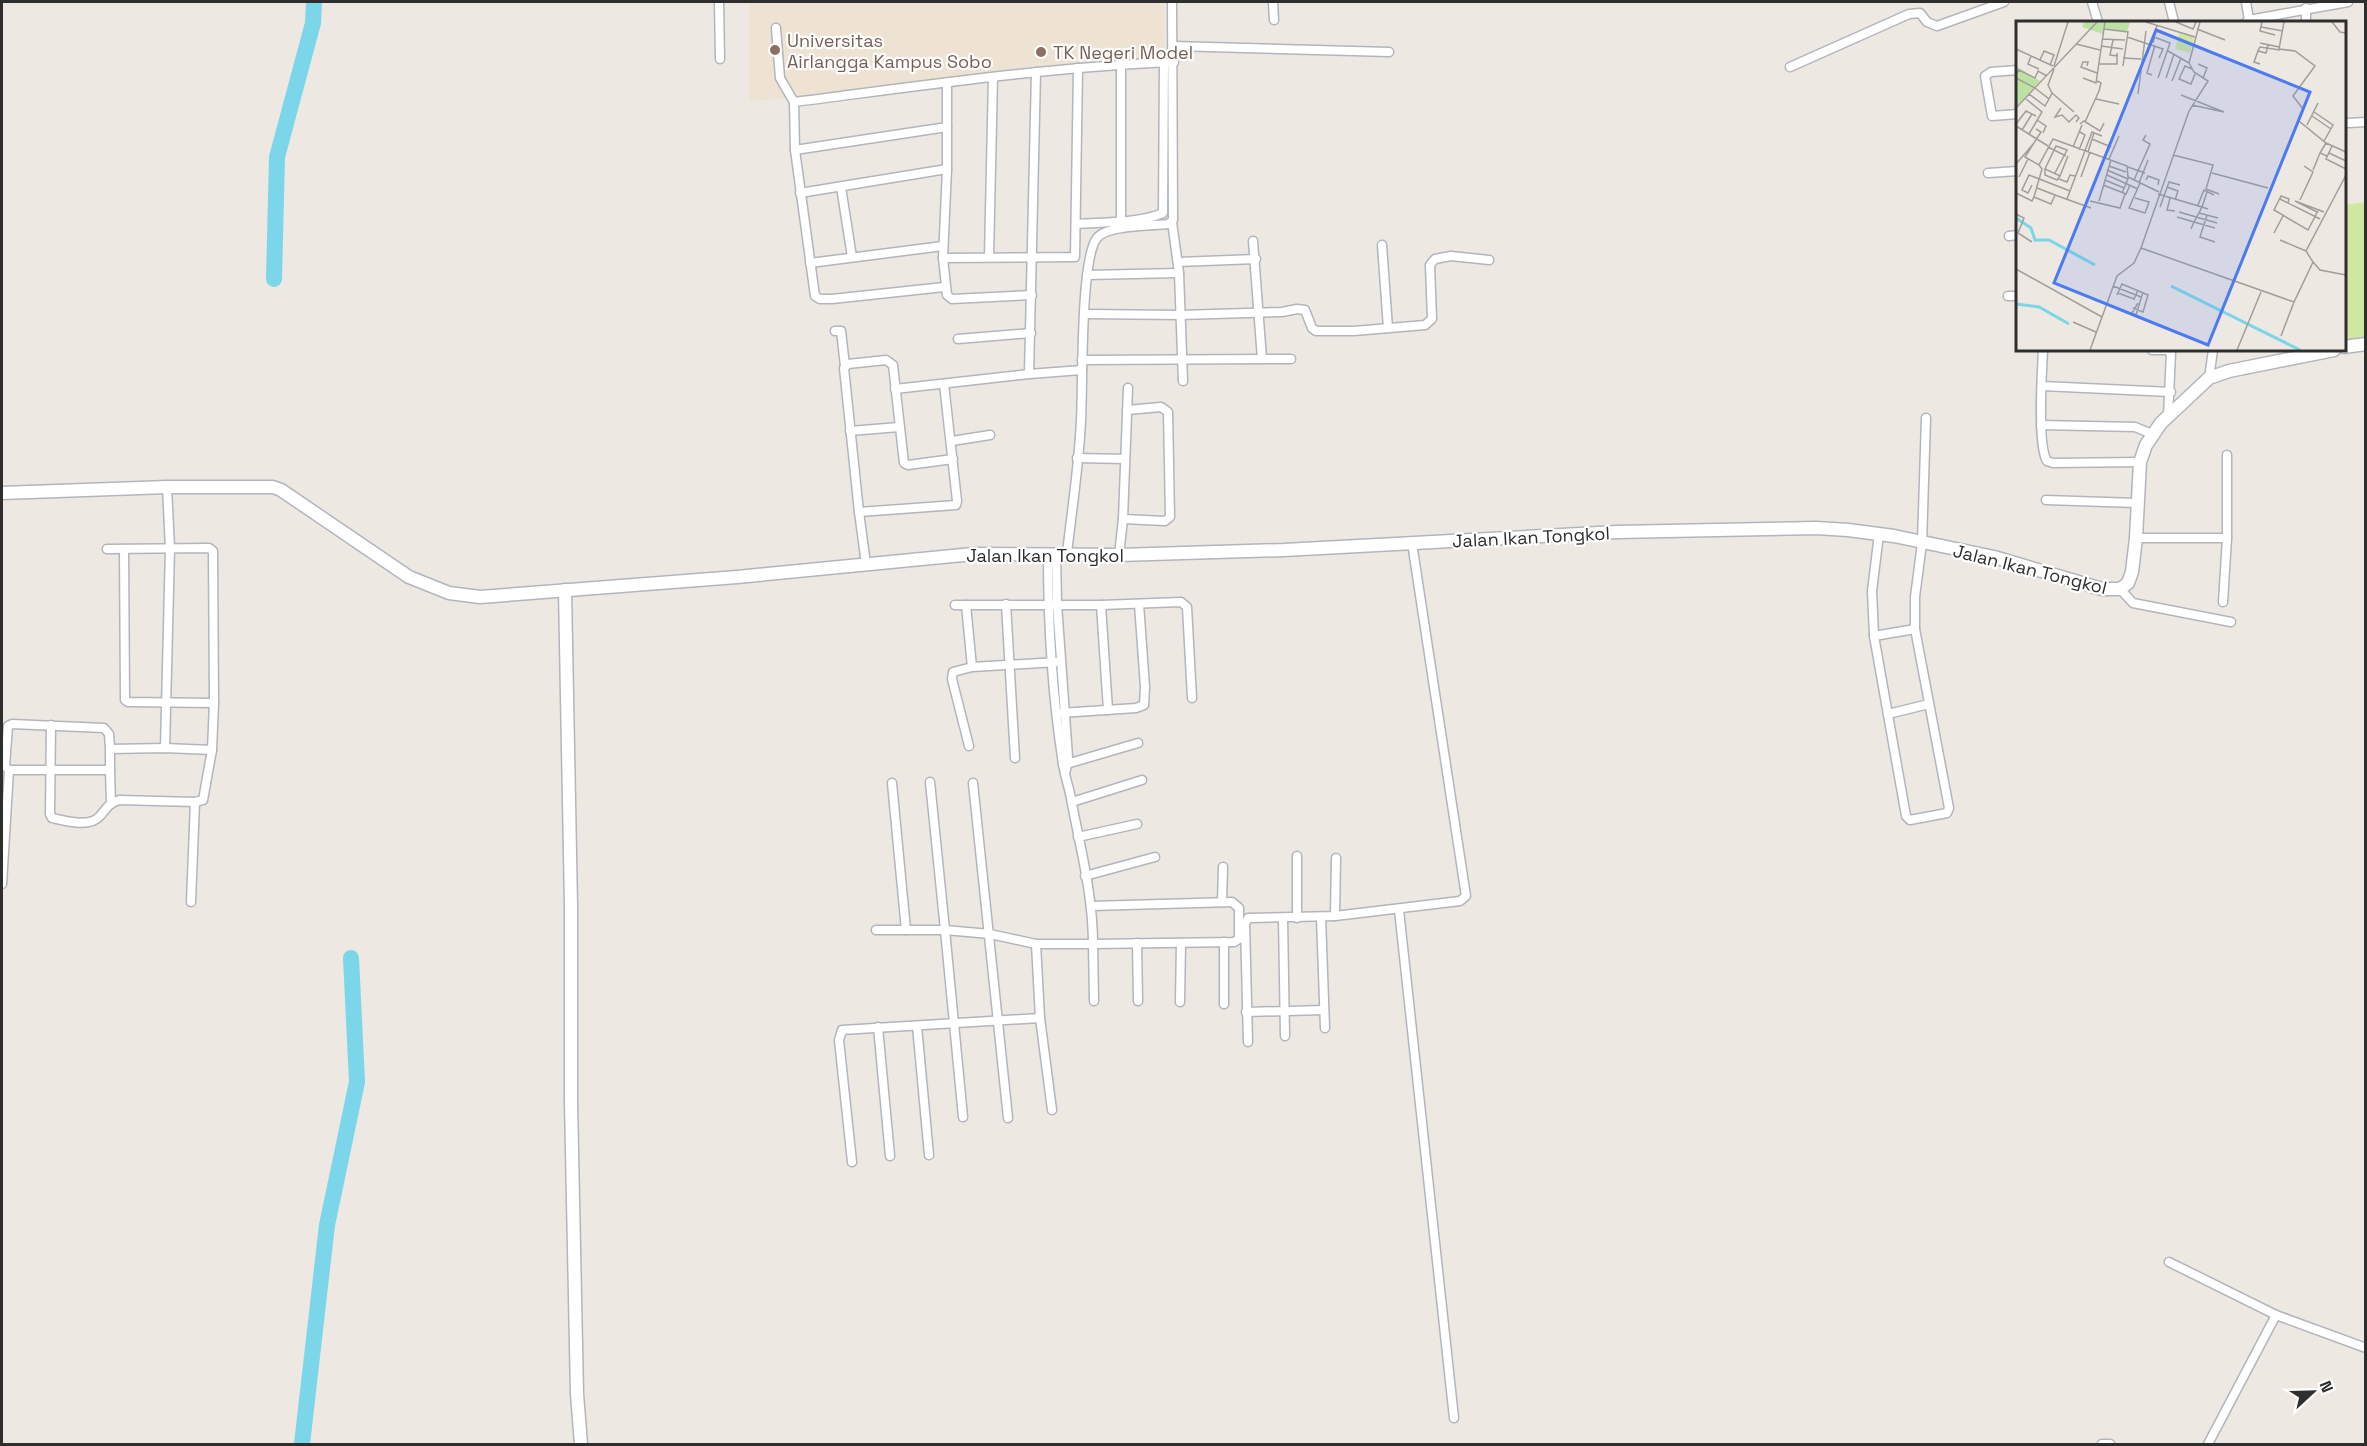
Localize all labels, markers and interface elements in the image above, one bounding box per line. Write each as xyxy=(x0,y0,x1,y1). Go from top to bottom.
inset map xyxy=(2016,21,2346,351)
place label: Universitas Airlangga Kampus Sobo xyxy=(787,29,992,73)
place label: TK Negeri Model xyxy=(1053,41,1193,64)
marker: Universitas Airlangga Kampus Sobo xyxy=(768,43,782,57)
marker: TK Negeri Model xyxy=(1034,45,1048,59)
street label: Jalan Ikan Tongkol xyxy=(1452,521,1610,553)
street label: Jalan Ikan Tongkol xyxy=(1951,539,2109,599)
street label: Jalan Ikan Tongkol xyxy=(966,544,1124,567)
north arrow xyxy=(2283,1362,2343,1422)
text: N xyxy=(2315,1378,2338,1395)

